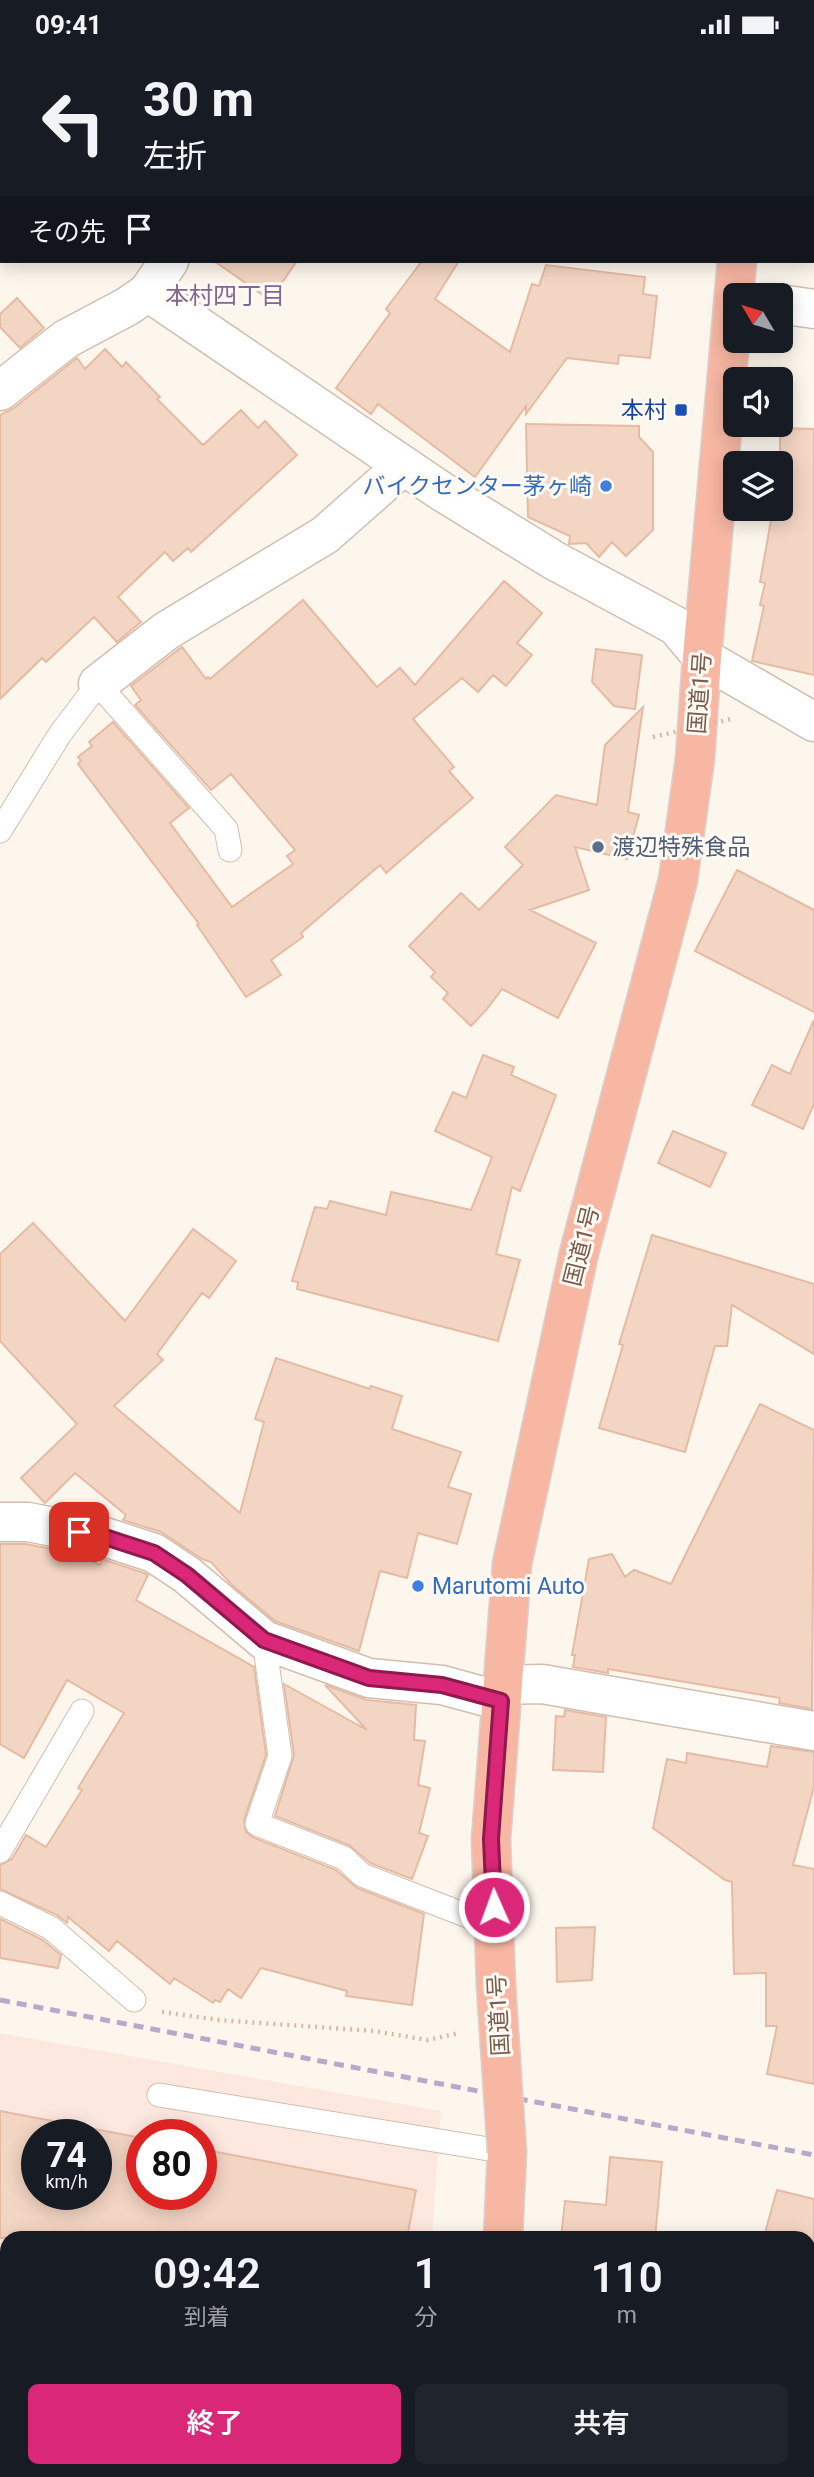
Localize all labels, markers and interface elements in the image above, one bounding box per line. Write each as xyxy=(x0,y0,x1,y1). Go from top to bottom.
text: 09:41 xyxy=(35,10,102,40)
text: 30 m xyxy=(143,71,254,128)
icon: left xyxy=(28,77,119,168)
text: 左折 xyxy=(143,137,207,175)
icon: arrive xyxy=(120,210,158,248)
text: その先 xyxy=(28,217,106,247)
district label: 本村四丁目 xyxy=(165,282,285,310)
north arrow xyxy=(723,283,793,353)
map controls xyxy=(723,283,793,521)
button: sound xyxy=(723,367,793,437)
place label: 本村 xyxy=(621,397,667,424)
marker: 本村 xyxy=(673,402,689,418)
button: layers xyxy=(723,451,793,521)
place label: バイクセンター茅ヶ崎 xyxy=(362,473,592,500)
marker: バイクセンター茅ヶ崎 xyxy=(598,478,614,494)
street label: 国道1号 xyxy=(684,651,716,735)
place label: 渡辺特殊食品 xyxy=(612,834,750,861)
marker: 渡辺特殊食品 xyxy=(590,839,606,855)
street label: 国道1号 xyxy=(559,1203,605,1289)
pin xyxy=(49,1502,109,1562)
icon: arrive xyxy=(60,1513,98,1551)
place label: Marutomi Auto xyxy=(432,1573,585,1600)
marker: Marutomi Auto xyxy=(410,1578,426,1594)
position arrow xyxy=(457,1870,531,1944)
street label: 国道1号 xyxy=(483,1973,515,2057)
speed limit sign: 80 xyxy=(126,2119,217,2210)
text: 74 xyxy=(46,2135,87,2176)
text: km/h xyxy=(45,2171,88,2192)
text: 09:42 xyxy=(153,2249,261,2298)
text: 1 xyxy=(414,2249,438,2298)
text: 110 xyxy=(591,2253,663,2302)
text: m xyxy=(617,2302,637,2329)
text: 到着 xyxy=(184,2304,230,2331)
text: 分 xyxy=(414,2304,437,2331)
button: 終了 xyxy=(28,2384,401,2464)
button: 共有 xyxy=(415,2384,788,2464)

